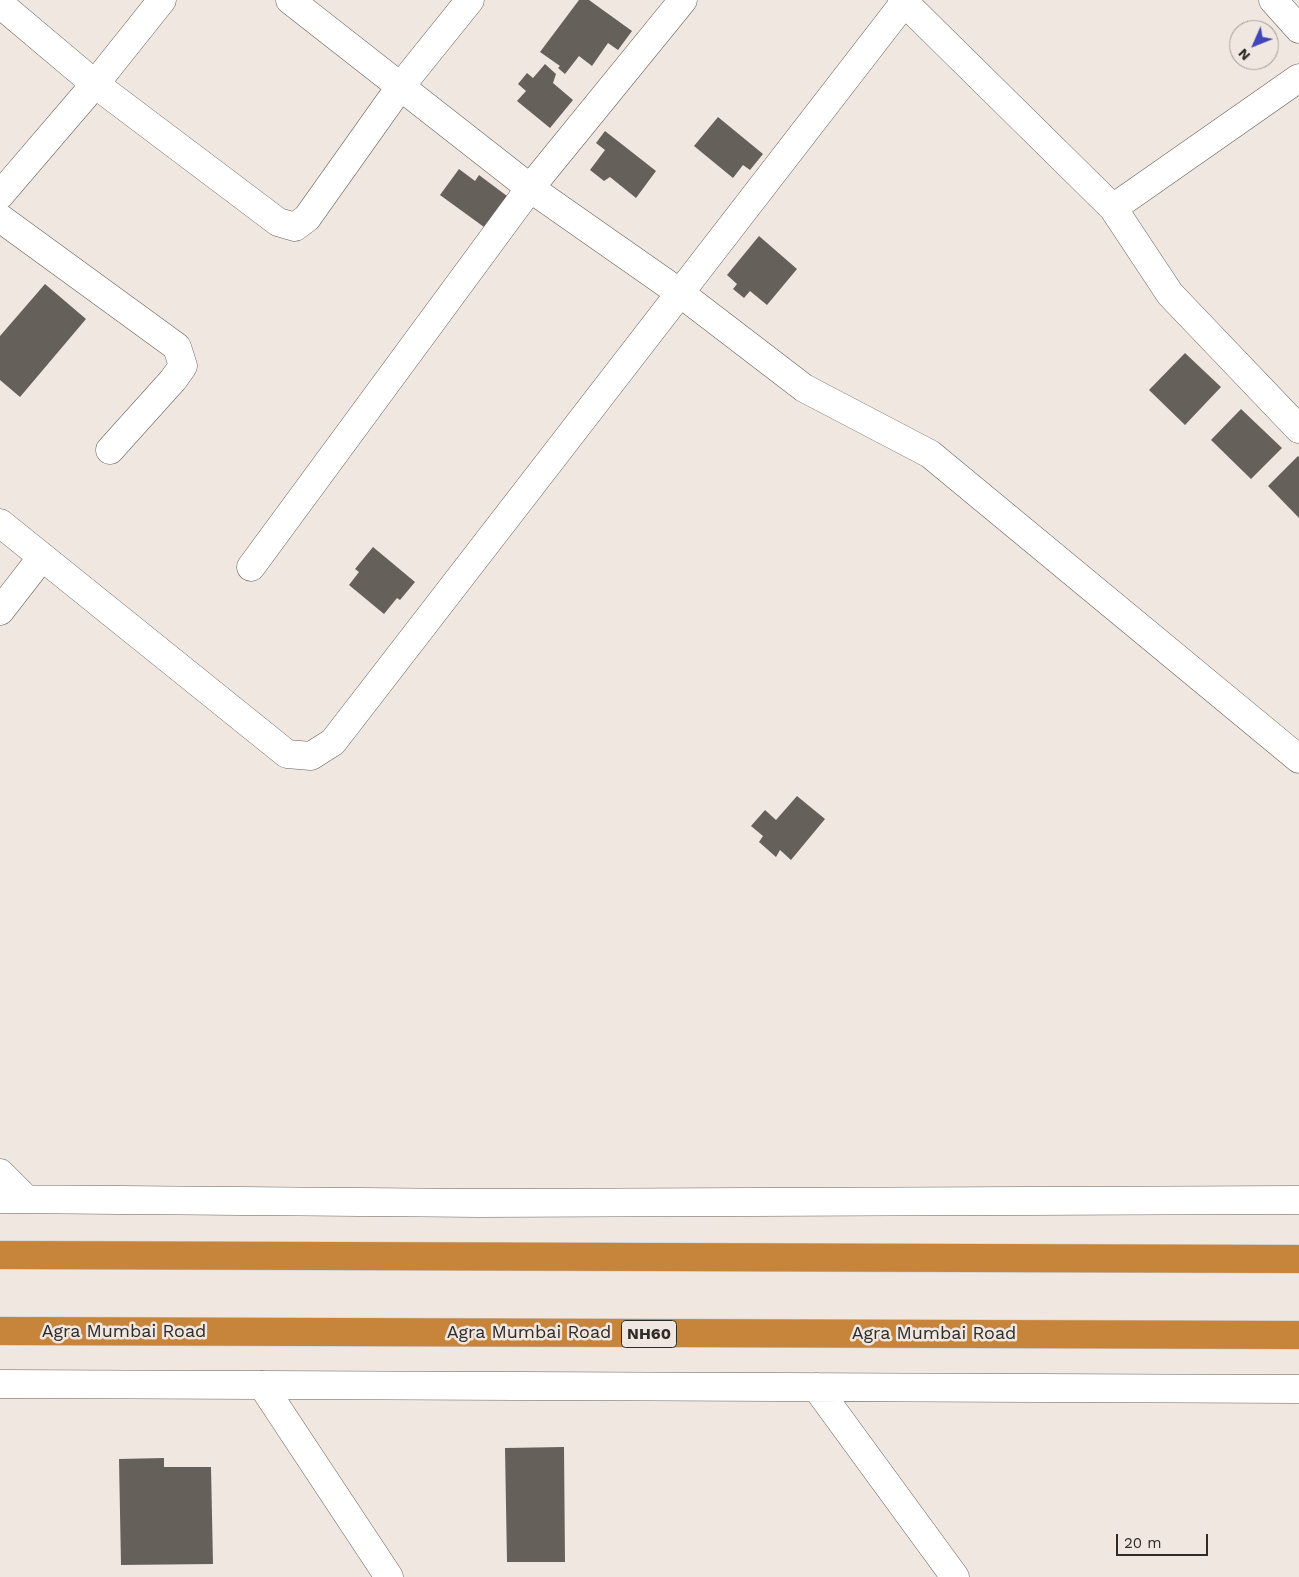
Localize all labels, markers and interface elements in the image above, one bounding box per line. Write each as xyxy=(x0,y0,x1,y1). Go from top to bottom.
north arrow xyxy=(1229,20,1279,70)
text: N xyxy=(1235,45,1253,64)
road number: NH60 xyxy=(622,1320,676,1348)
street label: Agra Mumbai Road xyxy=(42,1321,206,1343)
street label: Agra Mumbai Road xyxy=(447,1322,611,1344)
street label: Agra Mumbai Road xyxy=(852,1323,1016,1345)
scale bar xyxy=(1119,1524,1212,1556)
text: 20 m xyxy=(1124,1534,1162,1552)

